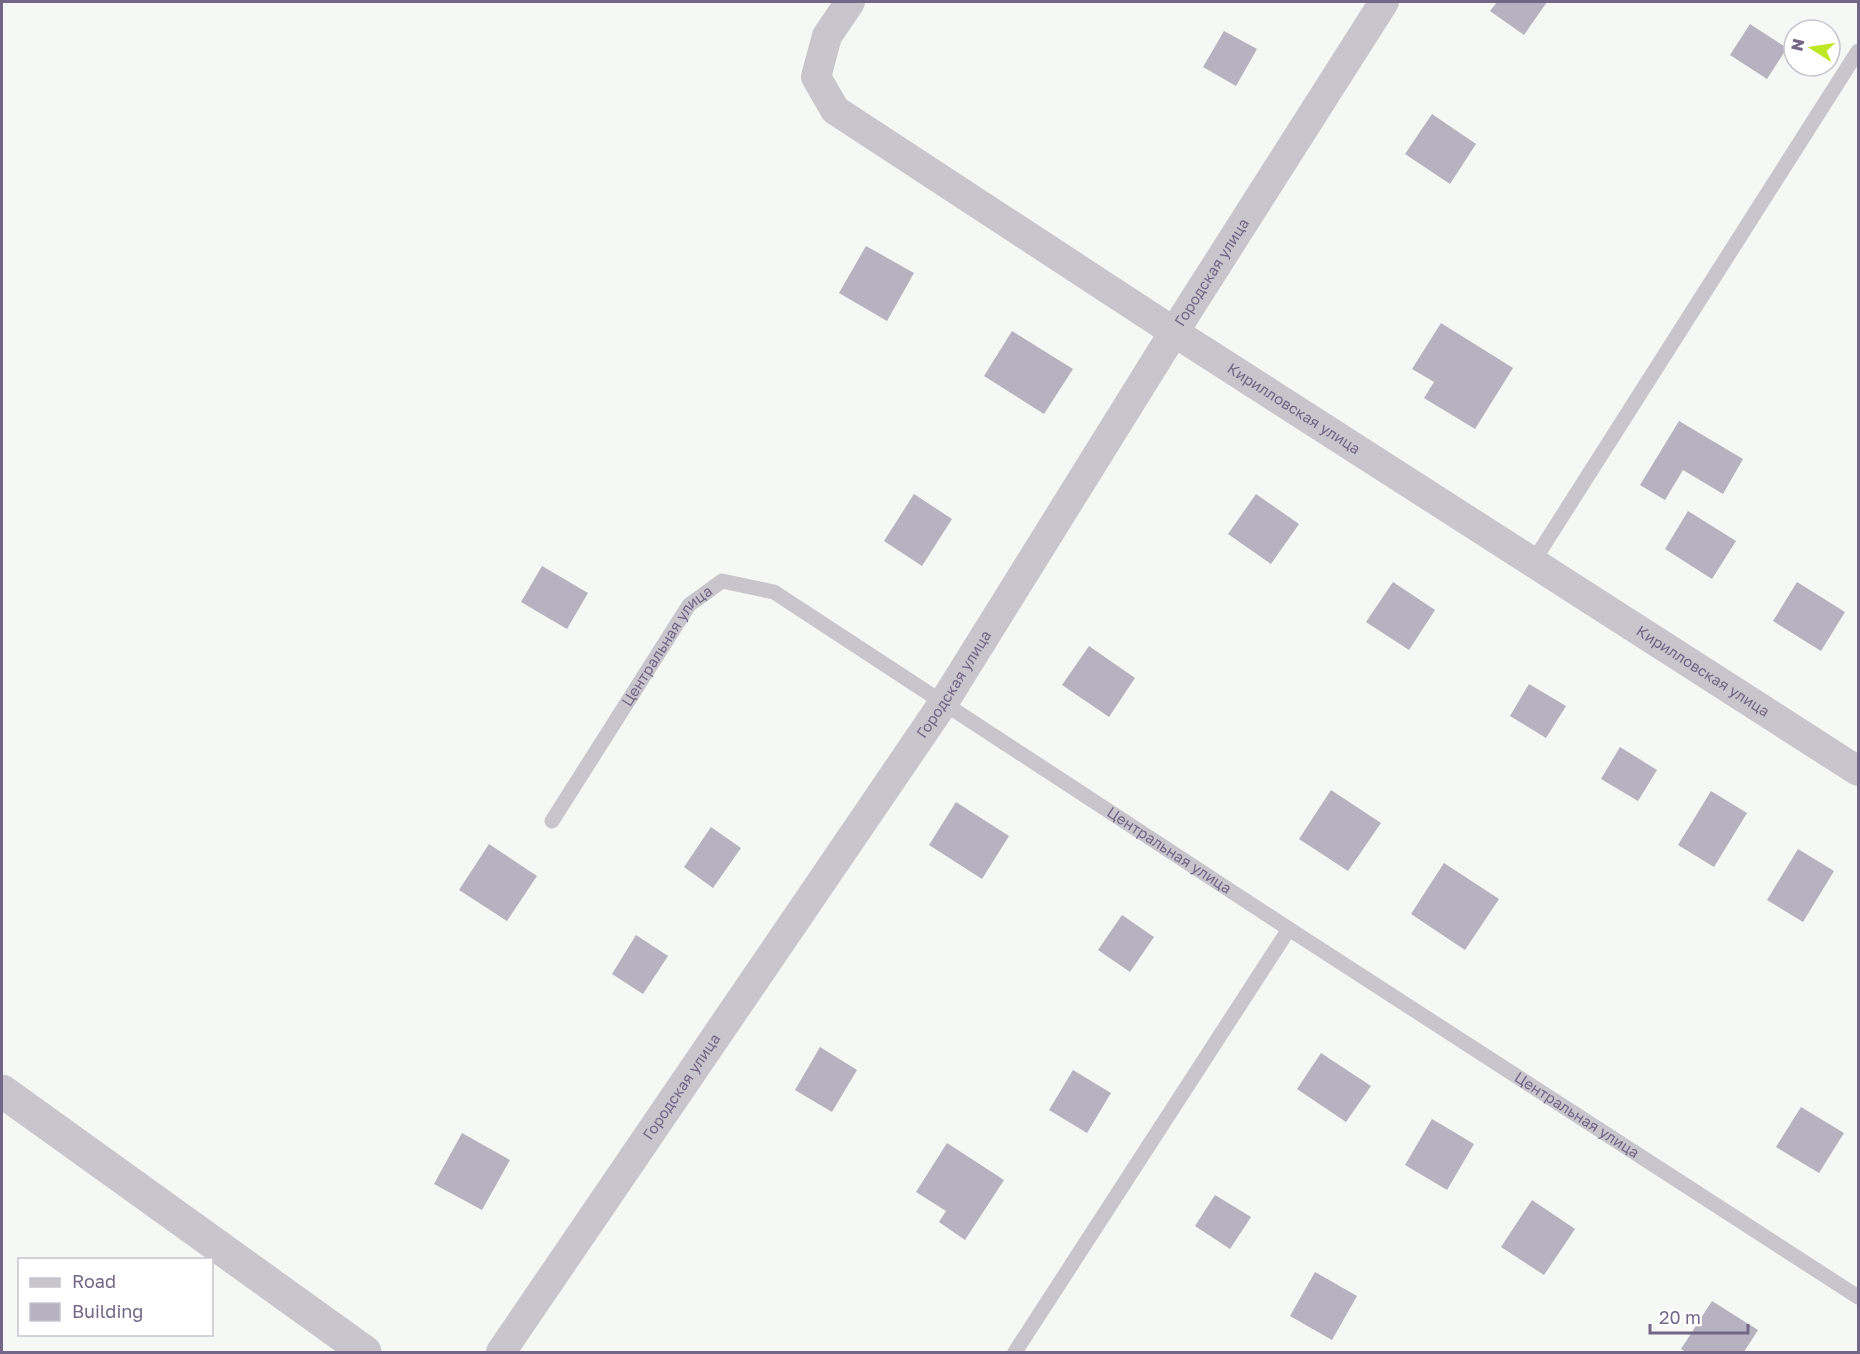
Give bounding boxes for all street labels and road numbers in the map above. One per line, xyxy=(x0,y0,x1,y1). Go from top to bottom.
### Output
street label: Городская улица xyxy=(1170,214,1252,329)
street label: Кирилловская улица xyxy=(1224,359,1364,457)
street label: Центральная улица xyxy=(617,581,715,709)
street label: Кирилловская улица xyxy=(1633,621,1773,720)
street label: Городская улица xyxy=(912,627,994,741)
street label: Центральная улица xyxy=(1104,803,1235,897)
street label: Городская улица xyxy=(638,1030,723,1143)
street label: Центральная улица xyxy=(1512,1067,1643,1161)

